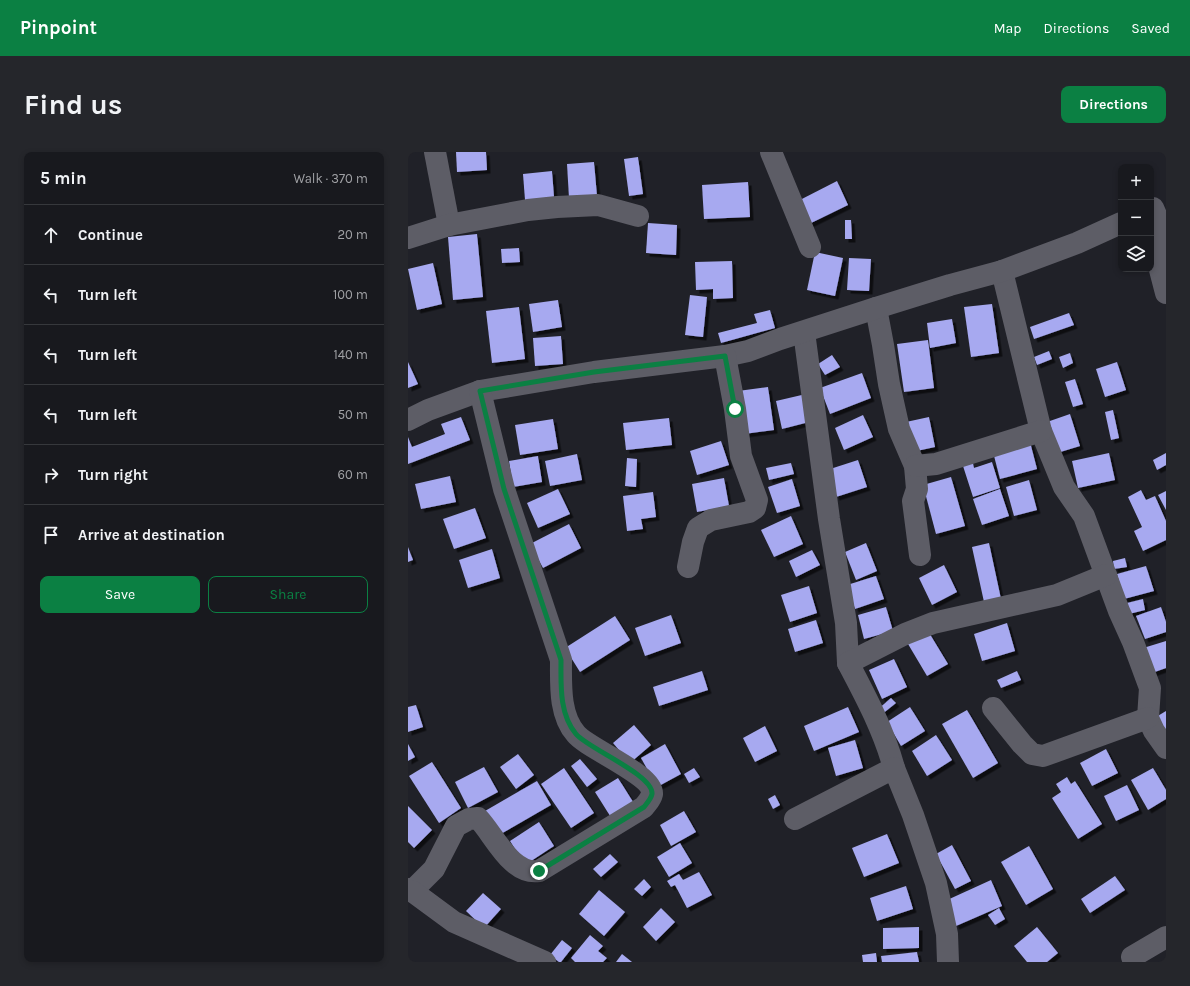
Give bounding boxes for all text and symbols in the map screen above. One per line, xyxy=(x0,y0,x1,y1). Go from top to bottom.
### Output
text: Pinpoint xyxy=(20,17,97,39)
text: Map xyxy=(994,20,1022,37)
text: Directions xyxy=(1044,20,1109,37)
text: Saved xyxy=(1131,20,1170,37)
button: Directions xyxy=(1061,86,1166,123)
text: Find us xyxy=(24,88,123,121)
map controls xyxy=(1118,164,1154,272)
button: + xyxy=(1118,164,1154,200)
text: 5 min xyxy=(40,168,87,188)
text: Walk · 370 m xyxy=(293,171,368,186)
button: − xyxy=(1118,200,1154,236)
icon: ahead xyxy=(40,224,62,246)
text: Continue xyxy=(78,226,143,244)
text: 20 m xyxy=(338,227,368,242)
button: layers xyxy=(1118,236,1154,272)
icon: left xyxy=(40,284,62,306)
text: Turn left xyxy=(78,286,137,304)
text: 100 m xyxy=(333,287,368,302)
icon: left xyxy=(40,344,62,366)
text: Turn left xyxy=(78,346,137,364)
text: 140 m xyxy=(333,347,368,362)
route start xyxy=(726,400,744,418)
icon: left xyxy=(40,404,62,426)
text: Turn left xyxy=(78,406,137,424)
text: 50 m xyxy=(338,407,368,422)
icon: right xyxy=(40,464,62,486)
text: Turn right xyxy=(78,466,148,484)
text: 60 m xyxy=(338,467,368,482)
icon: arrive xyxy=(40,524,62,546)
text: Arrive at destination xyxy=(78,526,225,544)
button: Save xyxy=(40,576,200,613)
button: Share xyxy=(208,576,368,613)
route end xyxy=(530,862,548,880)

